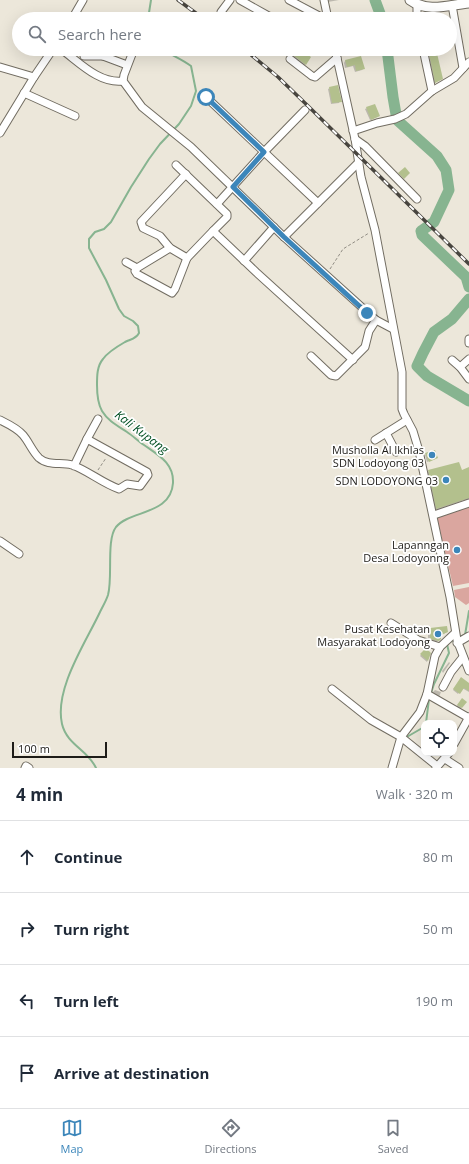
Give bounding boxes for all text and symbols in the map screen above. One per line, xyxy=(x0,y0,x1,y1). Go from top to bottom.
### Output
search box xyxy=(12,12,457,56)
icon: search xyxy=(26,23,48,45)
text: Search here xyxy=(58,24,142,44)
route start xyxy=(197,88,215,106)
route end xyxy=(358,304,376,322)
water label: Kali Kupang xyxy=(112,406,173,458)
place label: Musholla Al Ikhlas SDN Lodoyong 03 xyxy=(332,442,424,470)
marker: Musholla Al Ikhlas SDN Lodoyong 03 xyxy=(427,450,437,460)
place label: SDN LODOYONG 03 xyxy=(336,473,438,488)
marker: SDN LODOYONG 03 xyxy=(441,475,451,485)
place label: Lapanngan Desa Lodoyonng xyxy=(363,537,449,565)
marker: Lapanngan Desa Lodoyonng xyxy=(452,545,462,555)
place label: Pusat Kesehatan Masyarakat Lodoyong xyxy=(317,621,430,649)
marker: Pusat Kesehatan Masyarakat Lodoyong xyxy=(433,629,443,639)
map controls xyxy=(421,720,457,756)
button: locate xyxy=(421,720,457,756)
scale bar xyxy=(12,740,107,759)
text: 100 m xyxy=(18,741,50,756)
text: 4 min xyxy=(16,783,63,806)
text: Walk · 320 m xyxy=(376,785,453,803)
icon: ahead xyxy=(16,846,38,868)
text: Continue xyxy=(54,847,122,867)
text: 80 m xyxy=(423,848,453,866)
icon: right xyxy=(16,918,38,940)
text: Turn right xyxy=(54,919,129,939)
text: 50 m xyxy=(423,920,453,938)
icon: left xyxy=(16,990,38,1012)
text: Turn left xyxy=(54,991,119,1011)
text: 190 m xyxy=(415,992,453,1010)
icon: arrive xyxy=(16,1062,38,1084)
text: Arrive at destination xyxy=(54,1063,209,1083)
tab: Map xyxy=(61,1117,83,1156)
tab: Directions xyxy=(205,1117,257,1156)
tab: Saved xyxy=(378,1117,408,1156)

